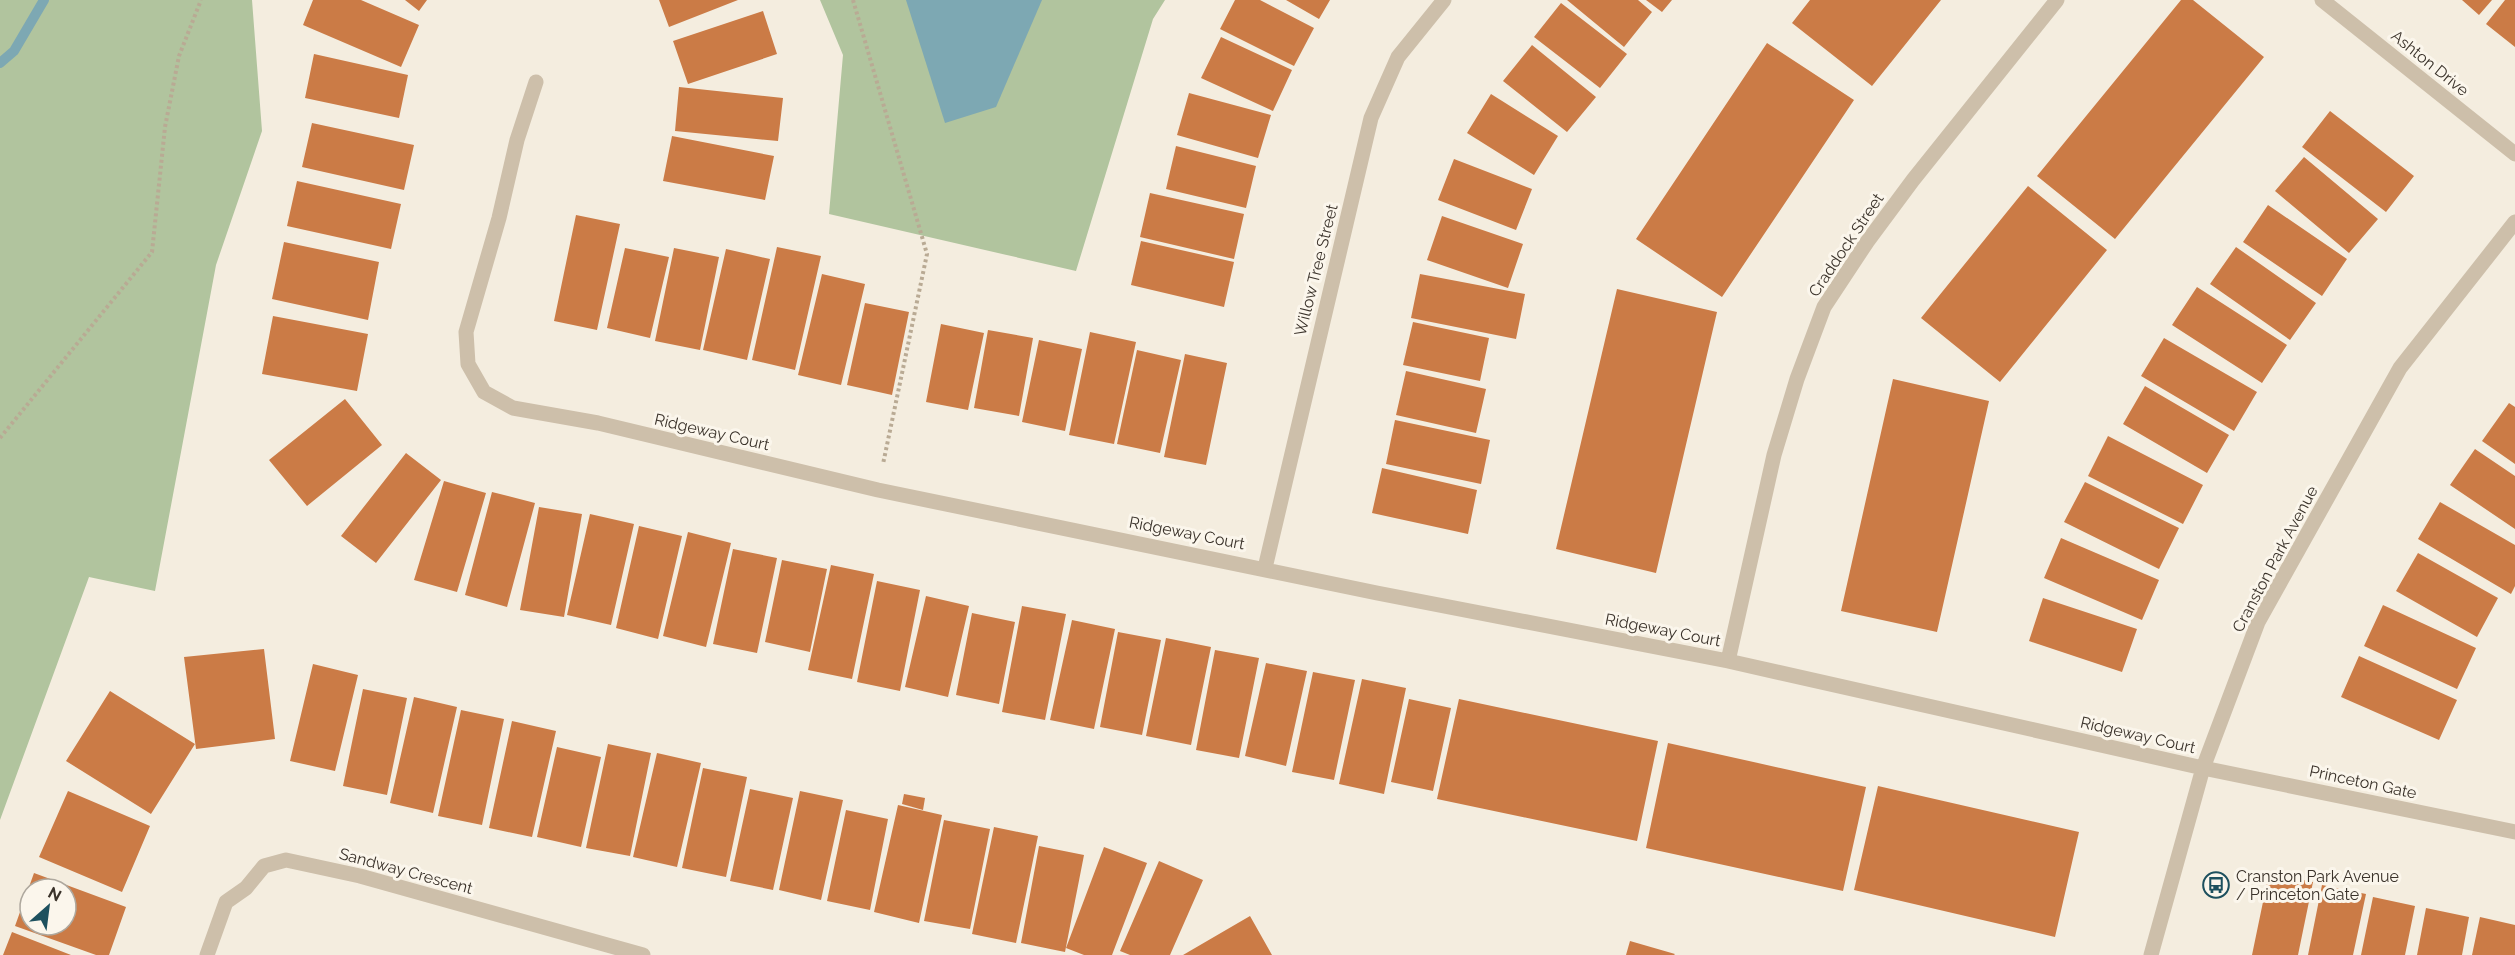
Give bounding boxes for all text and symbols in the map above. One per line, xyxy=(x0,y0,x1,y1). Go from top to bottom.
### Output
street label: Ashton Drive xyxy=(2387,26,2473,100)
street label: Craddock Street xyxy=(1804,189,1888,300)
street label: Willow Tree Street xyxy=(1290,201,1342,338)
street label: Ridgeway Court xyxy=(653,410,772,455)
street label: Cranston Park Avenue xyxy=(2228,483,2322,635)
street label: Ridgeway Court xyxy=(1128,512,1247,554)
street label: Ridgeway Court xyxy=(1604,609,1723,651)
street label: Ridgeway Court xyxy=(2079,713,2198,758)
street label: Princeton Gate xyxy=(2308,761,2418,803)
street label: Sandway Crescent xyxy=(337,844,475,898)
place label: Cranston Park Avenue / Princeton Gate xyxy=(2236,867,2399,904)
bus stop icon: Cranston Park Avenue / Princeton Gate xyxy=(2201,870,2231,900)
north arrow xyxy=(18,877,78,937)
text: N xyxy=(45,883,65,905)

